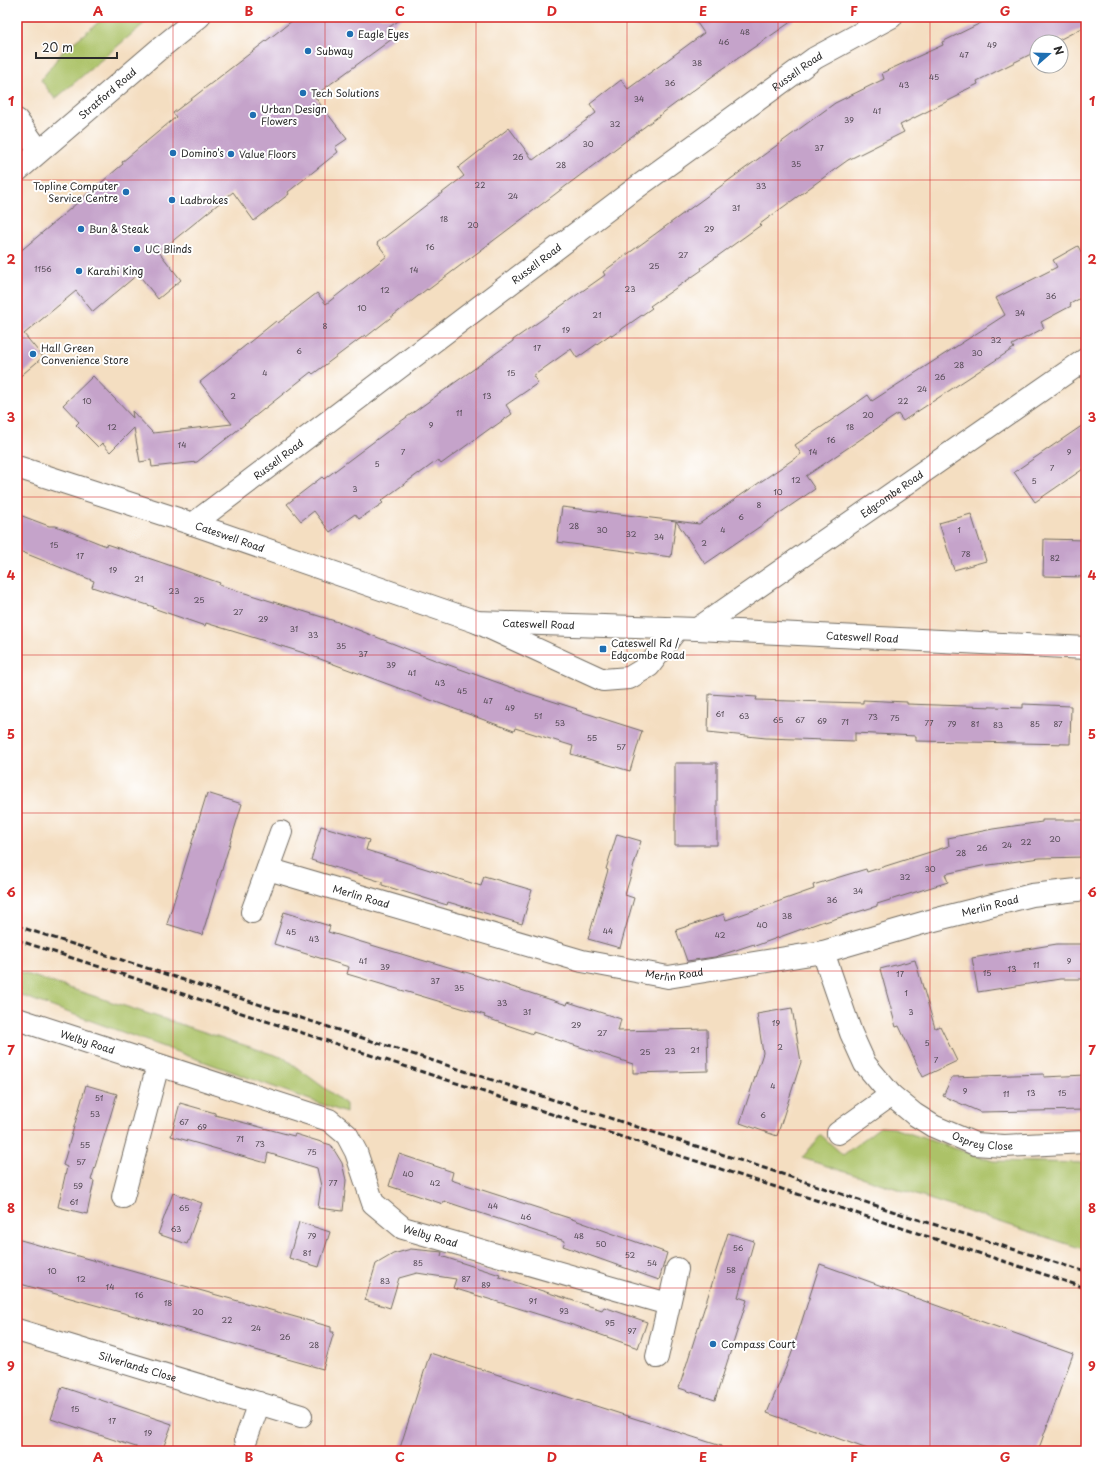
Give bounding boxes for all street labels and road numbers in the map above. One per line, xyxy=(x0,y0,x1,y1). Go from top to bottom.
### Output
street label: Russell Road xyxy=(768,47,825,94)
street label: Stratford Road xyxy=(75,64,139,122)
street label: Russell Road xyxy=(508,239,564,287)
street label: Russell Road xyxy=(250,435,306,483)
street label: Edgcombe Road xyxy=(857,466,926,521)
street label: Cateswell Road xyxy=(193,517,267,555)
street label: Cateswell Road xyxy=(502,615,575,632)
street label: Cateswell Road xyxy=(826,627,899,646)
street label: Merlin Road xyxy=(331,880,392,911)
street label: Merlin Road xyxy=(960,891,1020,920)
street label: Merlin Road xyxy=(644,963,704,984)
street label: Welby Road xyxy=(58,1026,117,1057)
street label: Osprey Close xyxy=(950,1127,1013,1153)
street label: Welby Road xyxy=(401,1220,460,1250)
street label: Silverlands Close xyxy=(97,1347,179,1385)

